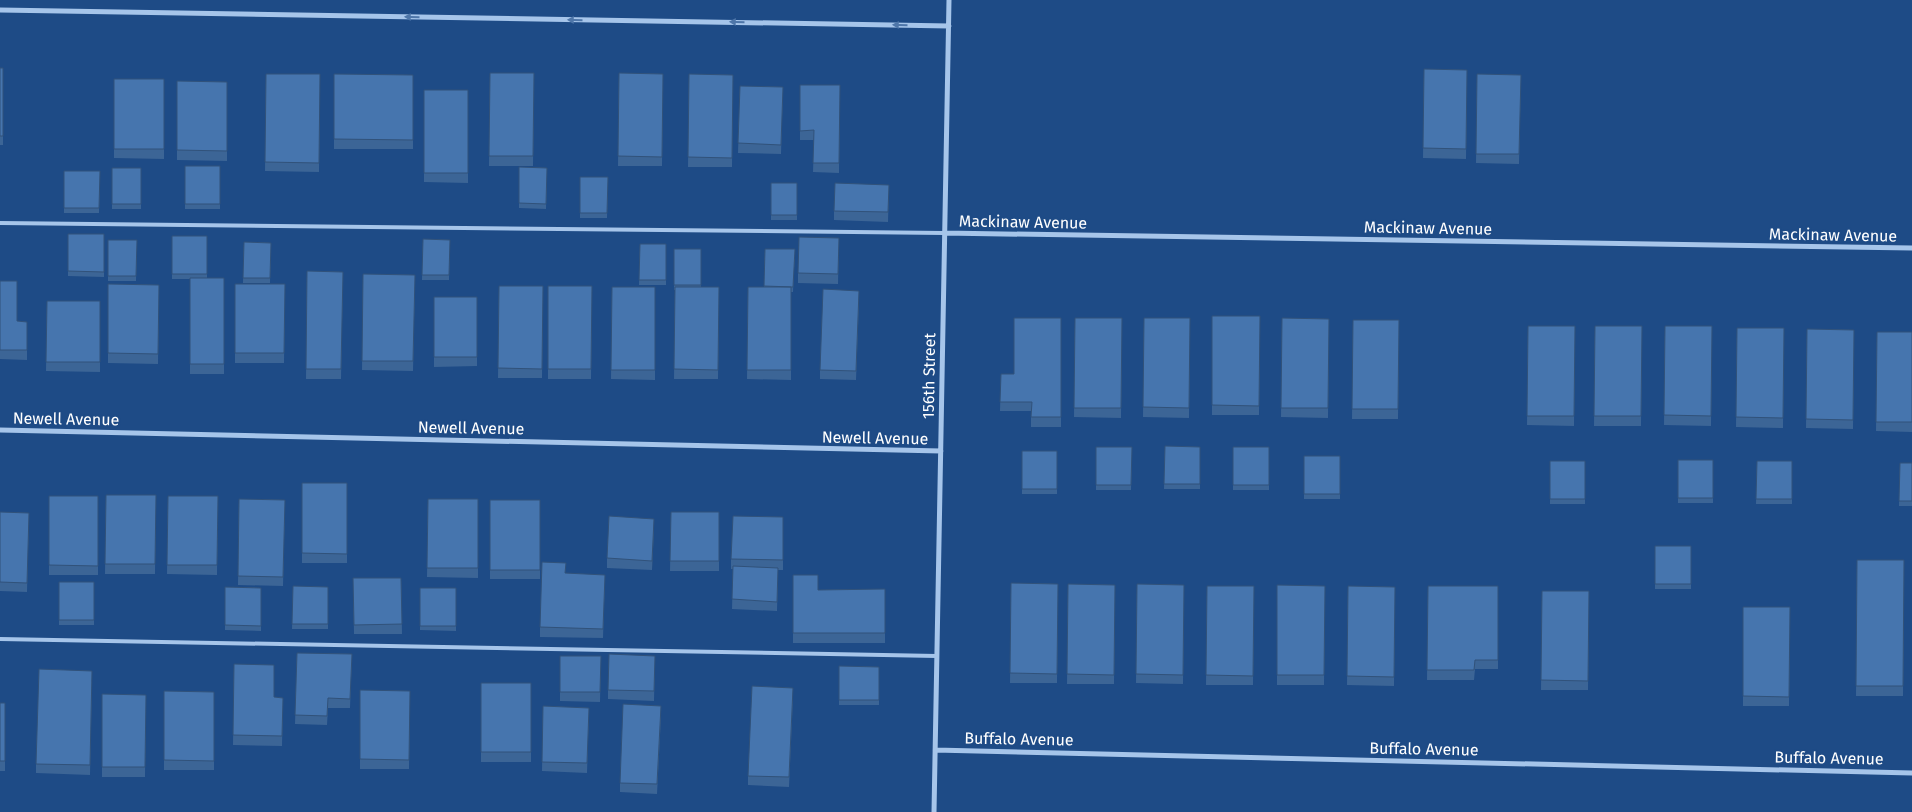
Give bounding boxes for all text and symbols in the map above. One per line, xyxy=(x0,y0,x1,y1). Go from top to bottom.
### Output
one-way arrow xyxy=(404,13,420,21)
one-way arrow xyxy=(567,15,583,23)
one-way arrow xyxy=(729,18,745,26)
one-way arrow xyxy=(892,21,908,29)
street label: Mackinaw Avenue xyxy=(959,211,1087,233)
street label: Mackinaw Avenue xyxy=(1364,217,1492,239)
street label: Mackinaw Avenue xyxy=(1769,224,1897,246)
street label: 156th Street xyxy=(919,332,939,419)
street label: Newell Avenue xyxy=(13,409,119,429)
street label: Newell Avenue xyxy=(418,418,524,438)
street label: Newell Avenue xyxy=(822,428,928,448)
street label: Buffalo Avenue xyxy=(964,729,1074,749)
street label: Buffalo Avenue xyxy=(1369,739,1479,759)
street label: Buffalo Avenue xyxy=(1774,748,1884,768)

